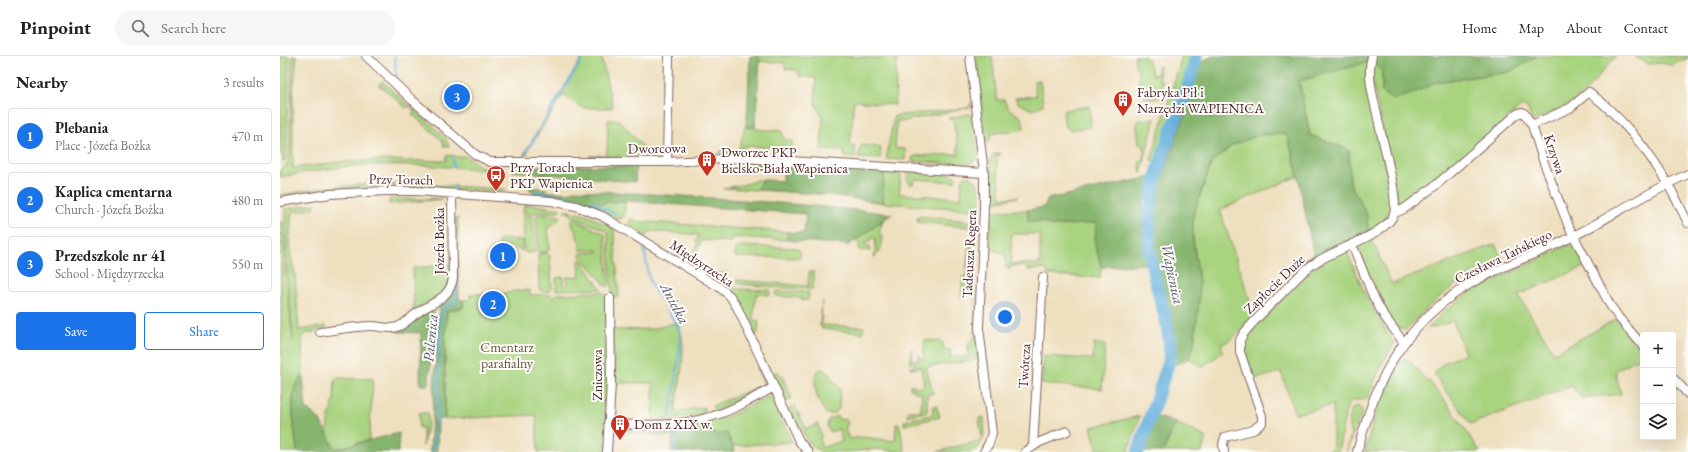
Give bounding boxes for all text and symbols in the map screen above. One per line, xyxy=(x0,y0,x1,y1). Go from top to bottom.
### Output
search box xyxy=(115,10,395,46)
text: Pinpoint xyxy=(20,15,91,40)
icon: search xyxy=(129,17,151,39)
text: Search here xyxy=(161,18,226,37)
text: Home xyxy=(1462,19,1497,37)
text: Map xyxy=(1519,19,1544,37)
text: About xyxy=(1566,19,1602,37)
text: Contact xyxy=(1624,19,1668,37)
text: Nearby xyxy=(16,71,68,93)
text: 3 results xyxy=(223,74,264,91)
pin: 3 xyxy=(444,82,470,112)
place label: Fabryka Pił i Narzędzi WAPIENICA xyxy=(1137,83,1264,117)
building icon: Fabryka Pił i Narzędzi WAPIENICA xyxy=(1112,89,1134,117)
text: Plebania xyxy=(55,118,108,137)
text: 1 xyxy=(27,128,33,145)
text: 470 m xyxy=(232,128,263,145)
street label: Krzywa xyxy=(1540,132,1570,177)
text: Place · Józefa Bożka xyxy=(55,137,151,154)
street label: Dworcowa xyxy=(628,138,687,158)
place label: Dworzec PKP Bielsko-Biała Wapienica xyxy=(721,143,848,177)
building icon: Dworzec PKP Bielsko-Biała Wapienica xyxy=(696,149,718,177)
place label: Przy Torach PKP Wapienica xyxy=(510,158,593,192)
bus stop icon: Przy Torach PKP Wapienica xyxy=(485,164,507,192)
street label: Przy Torach xyxy=(369,169,433,189)
text: Kaplica cmentarna xyxy=(55,182,172,201)
text: 2 xyxy=(27,192,33,209)
text: 480 m xyxy=(232,192,263,209)
text: Church · Józefa Bożka xyxy=(55,201,164,218)
street label: Józefa Bożka xyxy=(430,207,448,276)
street label: Tadeusza Regera xyxy=(958,209,980,299)
street label: Czesława Tańskiego xyxy=(1451,225,1555,287)
street label: Międzyrzecka xyxy=(667,236,738,291)
pin: 1 xyxy=(490,241,516,271)
water label: Wapienica xyxy=(1157,242,1189,306)
text: Przedszkole nr 41 xyxy=(55,246,167,265)
street label: Zapłocie Duże xyxy=(1240,250,1309,318)
text: 3 xyxy=(27,256,33,273)
text: 550 m xyxy=(232,256,263,273)
text: School · Międzyrzecka xyxy=(55,265,164,282)
water label: Anielka xyxy=(656,278,694,327)
pin: 2 xyxy=(480,289,506,319)
your location xyxy=(995,307,1015,327)
button: Save xyxy=(16,312,136,350)
button: Share xyxy=(144,312,264,350)
water label: Palenica xyxy=(418,313,442,363)
map controls xyxy=(1640,332,1676,440)
button: + xyxy=(1640,332,1676,368)
park label: Cmentarz parafialny xyxy=(480,338,535,372)
street label: Twórcza xyxy=(1014,343,1034,389)
street label: Zniczowa xyxy=(588,349,606,401)
button: − xyxy=(1640,368,1676,404)
button: layers xyxy=(1640,404,1676,440)
building icon: Dom z XIX w. xyxy=(609,413,631,441)
place label: Dom z XIX w. xyxy=(634,415,712,433)

